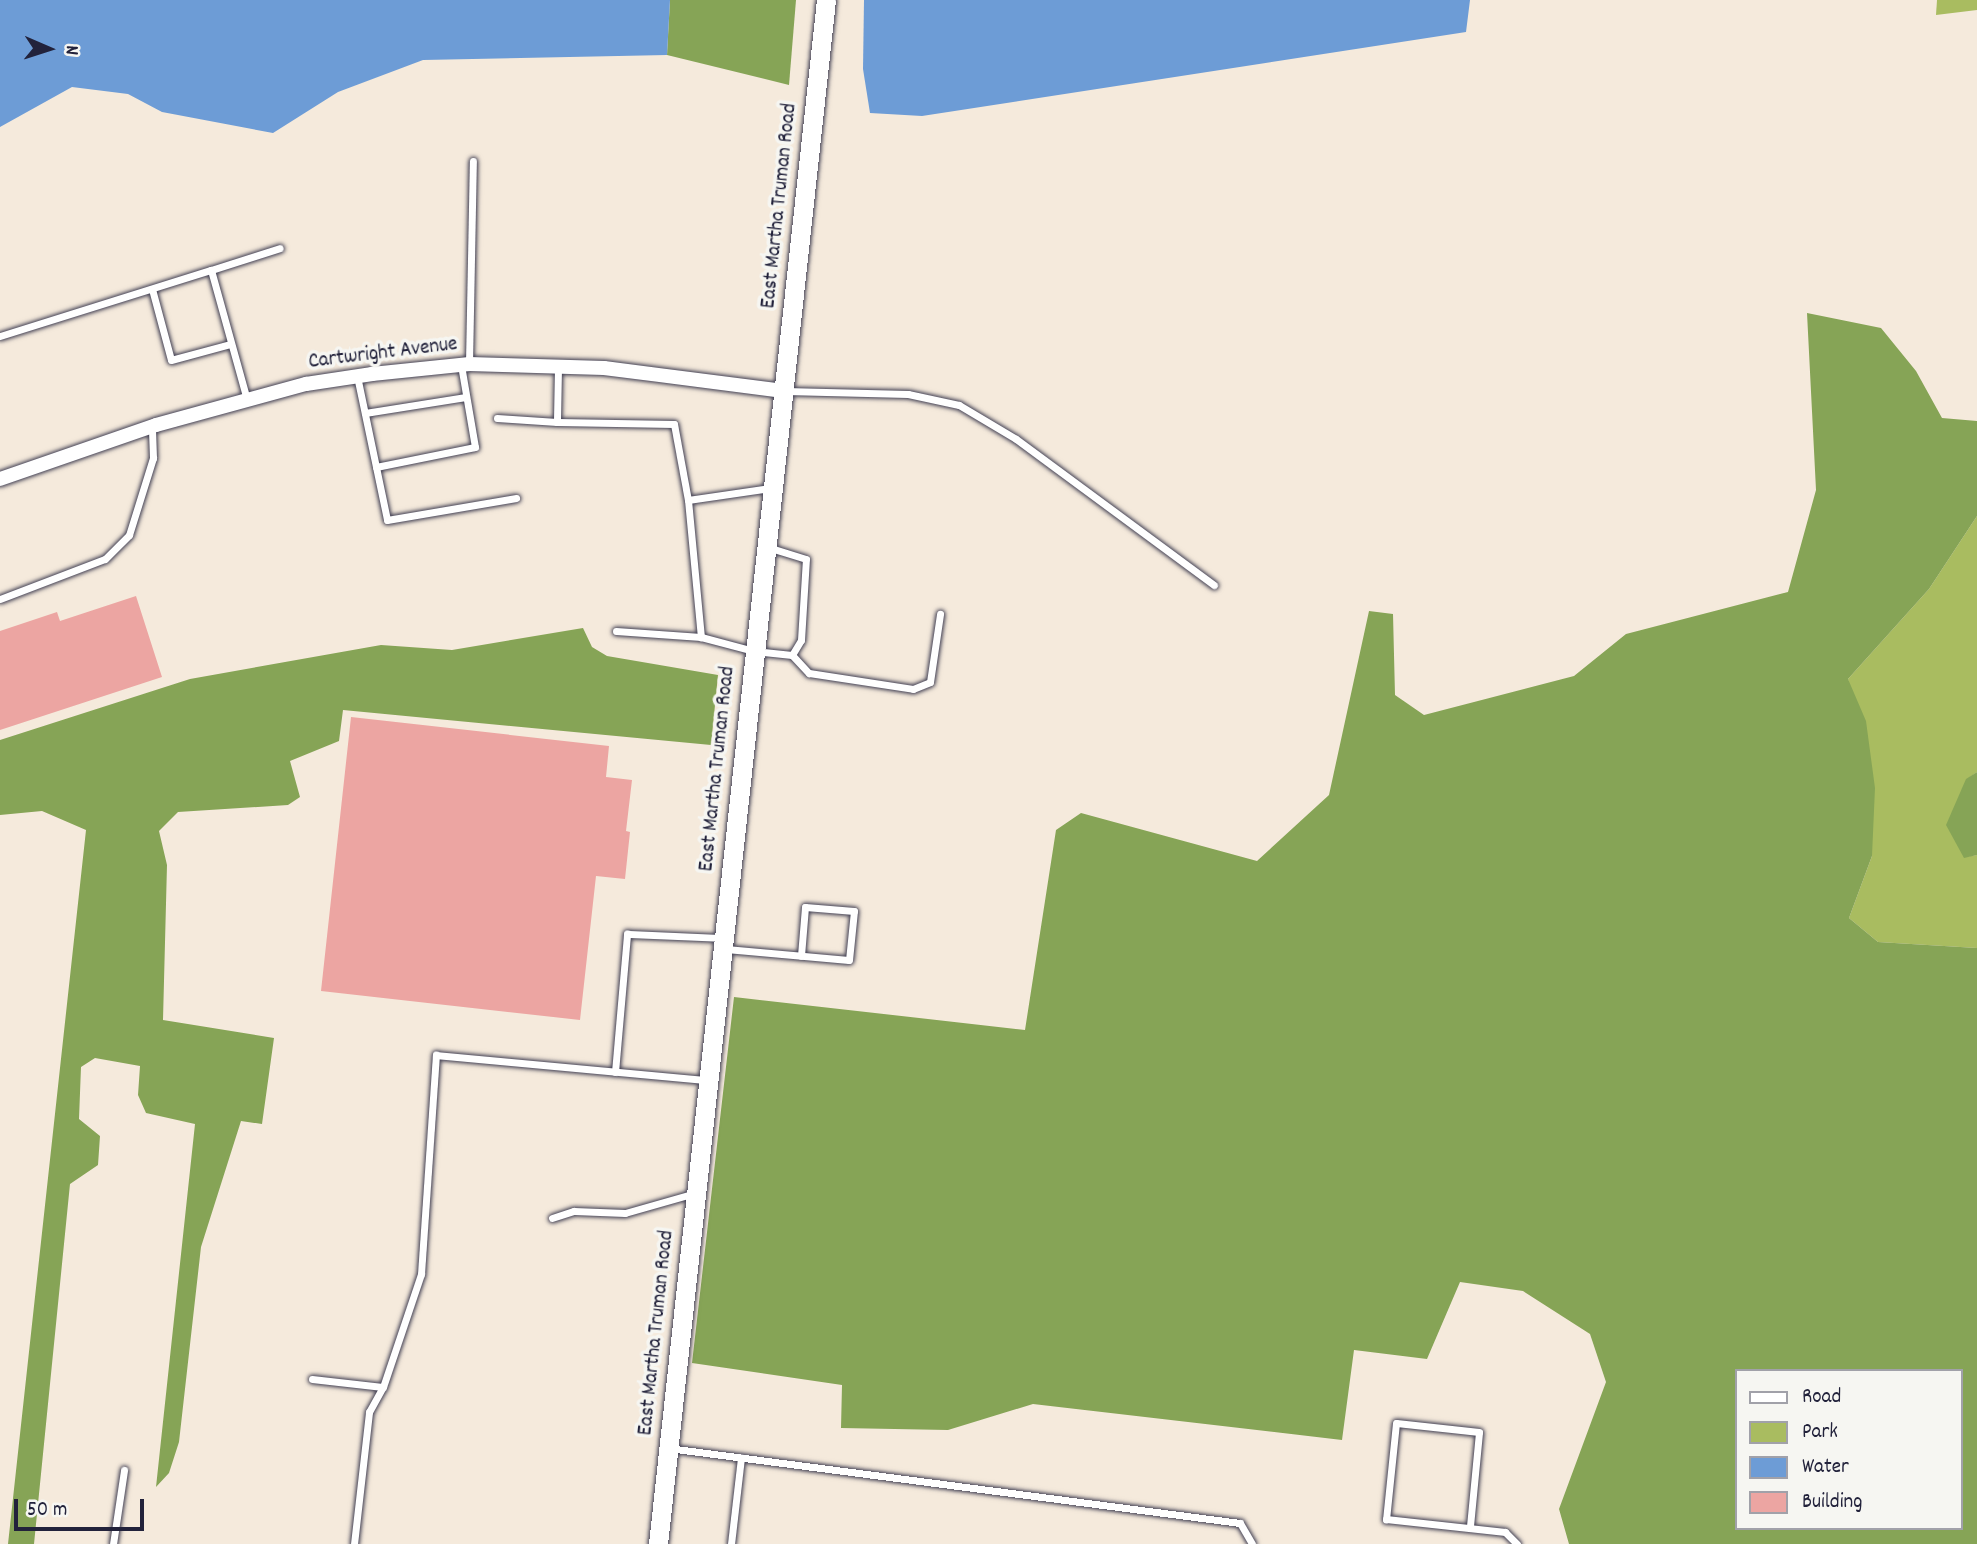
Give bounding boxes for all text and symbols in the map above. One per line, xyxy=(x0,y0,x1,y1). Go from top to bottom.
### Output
north arrow xyxy=(14,14,84,84)
text: N xyxy=(57,45,84,56)
street label: East Martha Truman Road xyxy=(757,102,803,310)
street label: Cartwright Avenue xyxy=(307,332,459,376)
street label: East Martha Truman Road xyxy=(695,665,741,873)
street label: East Martha Truman Road xyxy=(634,1229,680,1437)
legend xyxy=(1736,1369,1963,1530)
text: Road xyxy=(1802,1383,1841,1413)
text: Park xyxy=(1802,1418,1838,1448)
text: Water xyxy=(1802,1453,1849,1483)
scale bar xyxy=(18,1484,147,1528)
text: Building xyxy=(1802,1488,1862,1518)
text: 50 m xyxy=(27,1496,67,1526)

